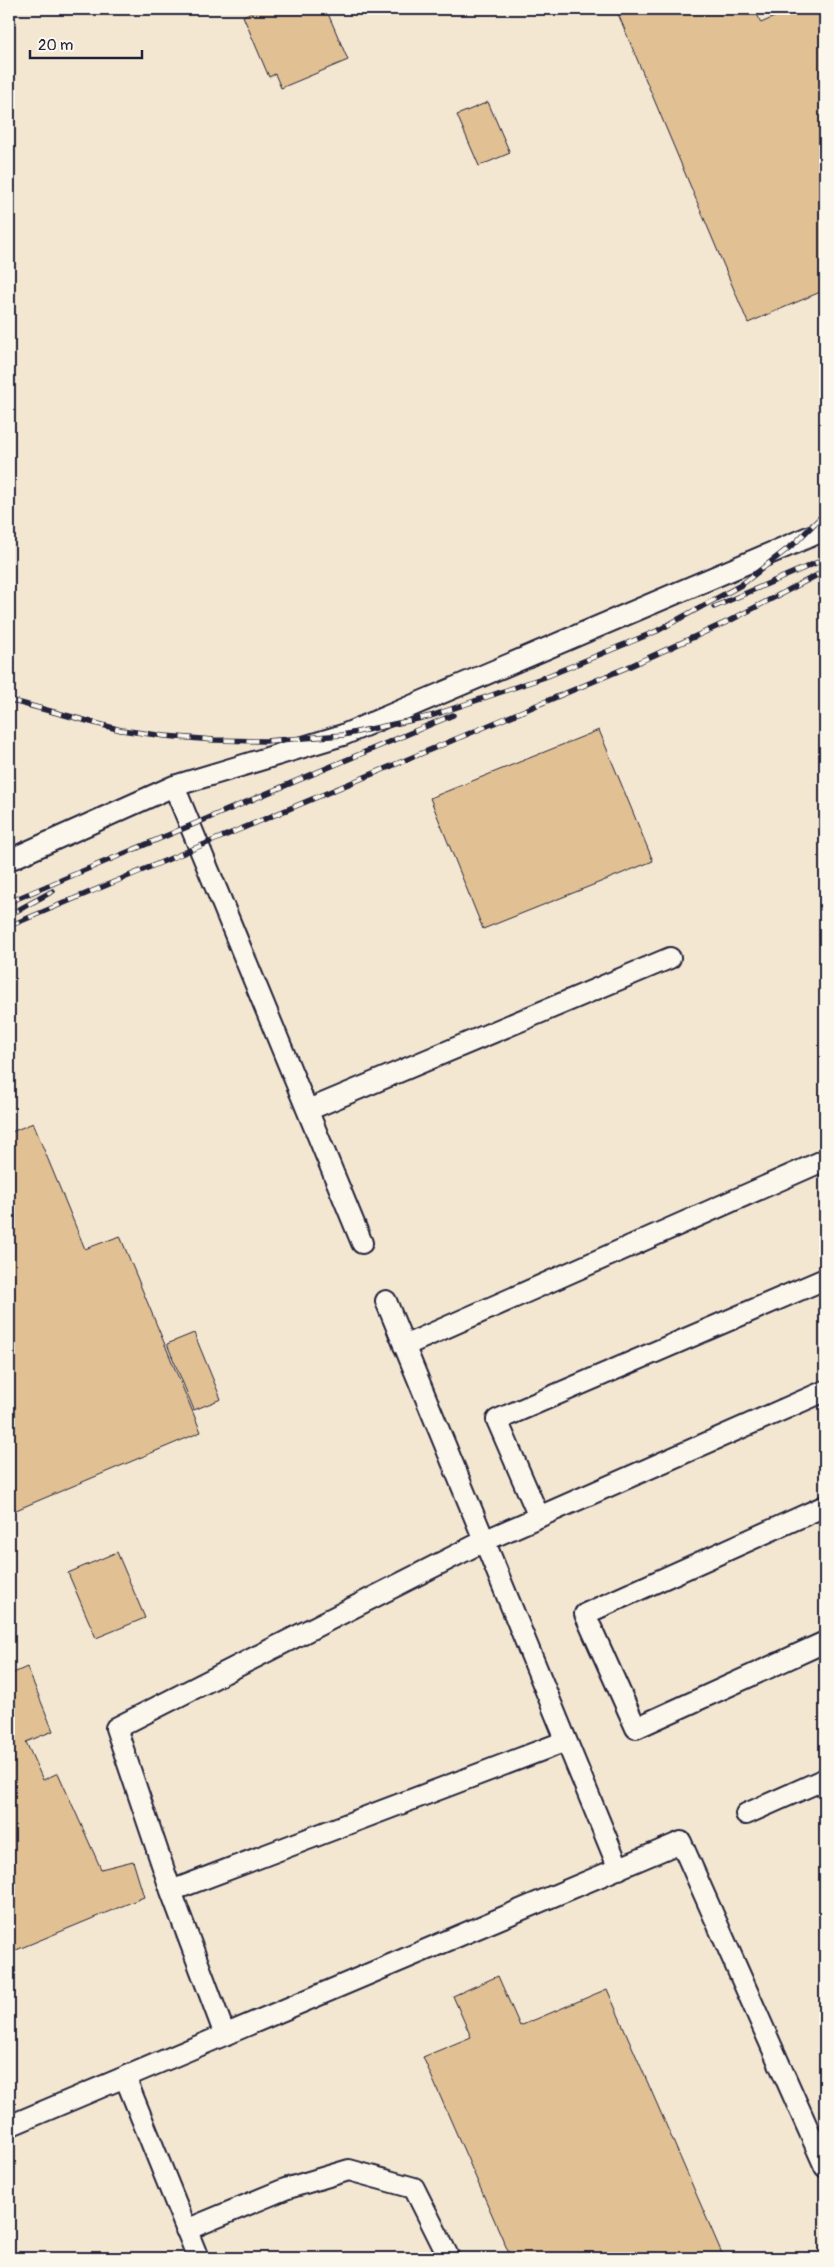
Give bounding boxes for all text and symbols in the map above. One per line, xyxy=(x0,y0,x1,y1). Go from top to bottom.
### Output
scale bar xyxy=(30,28,142,60)
text: 20 m xyxy=(38,36,73,55)

